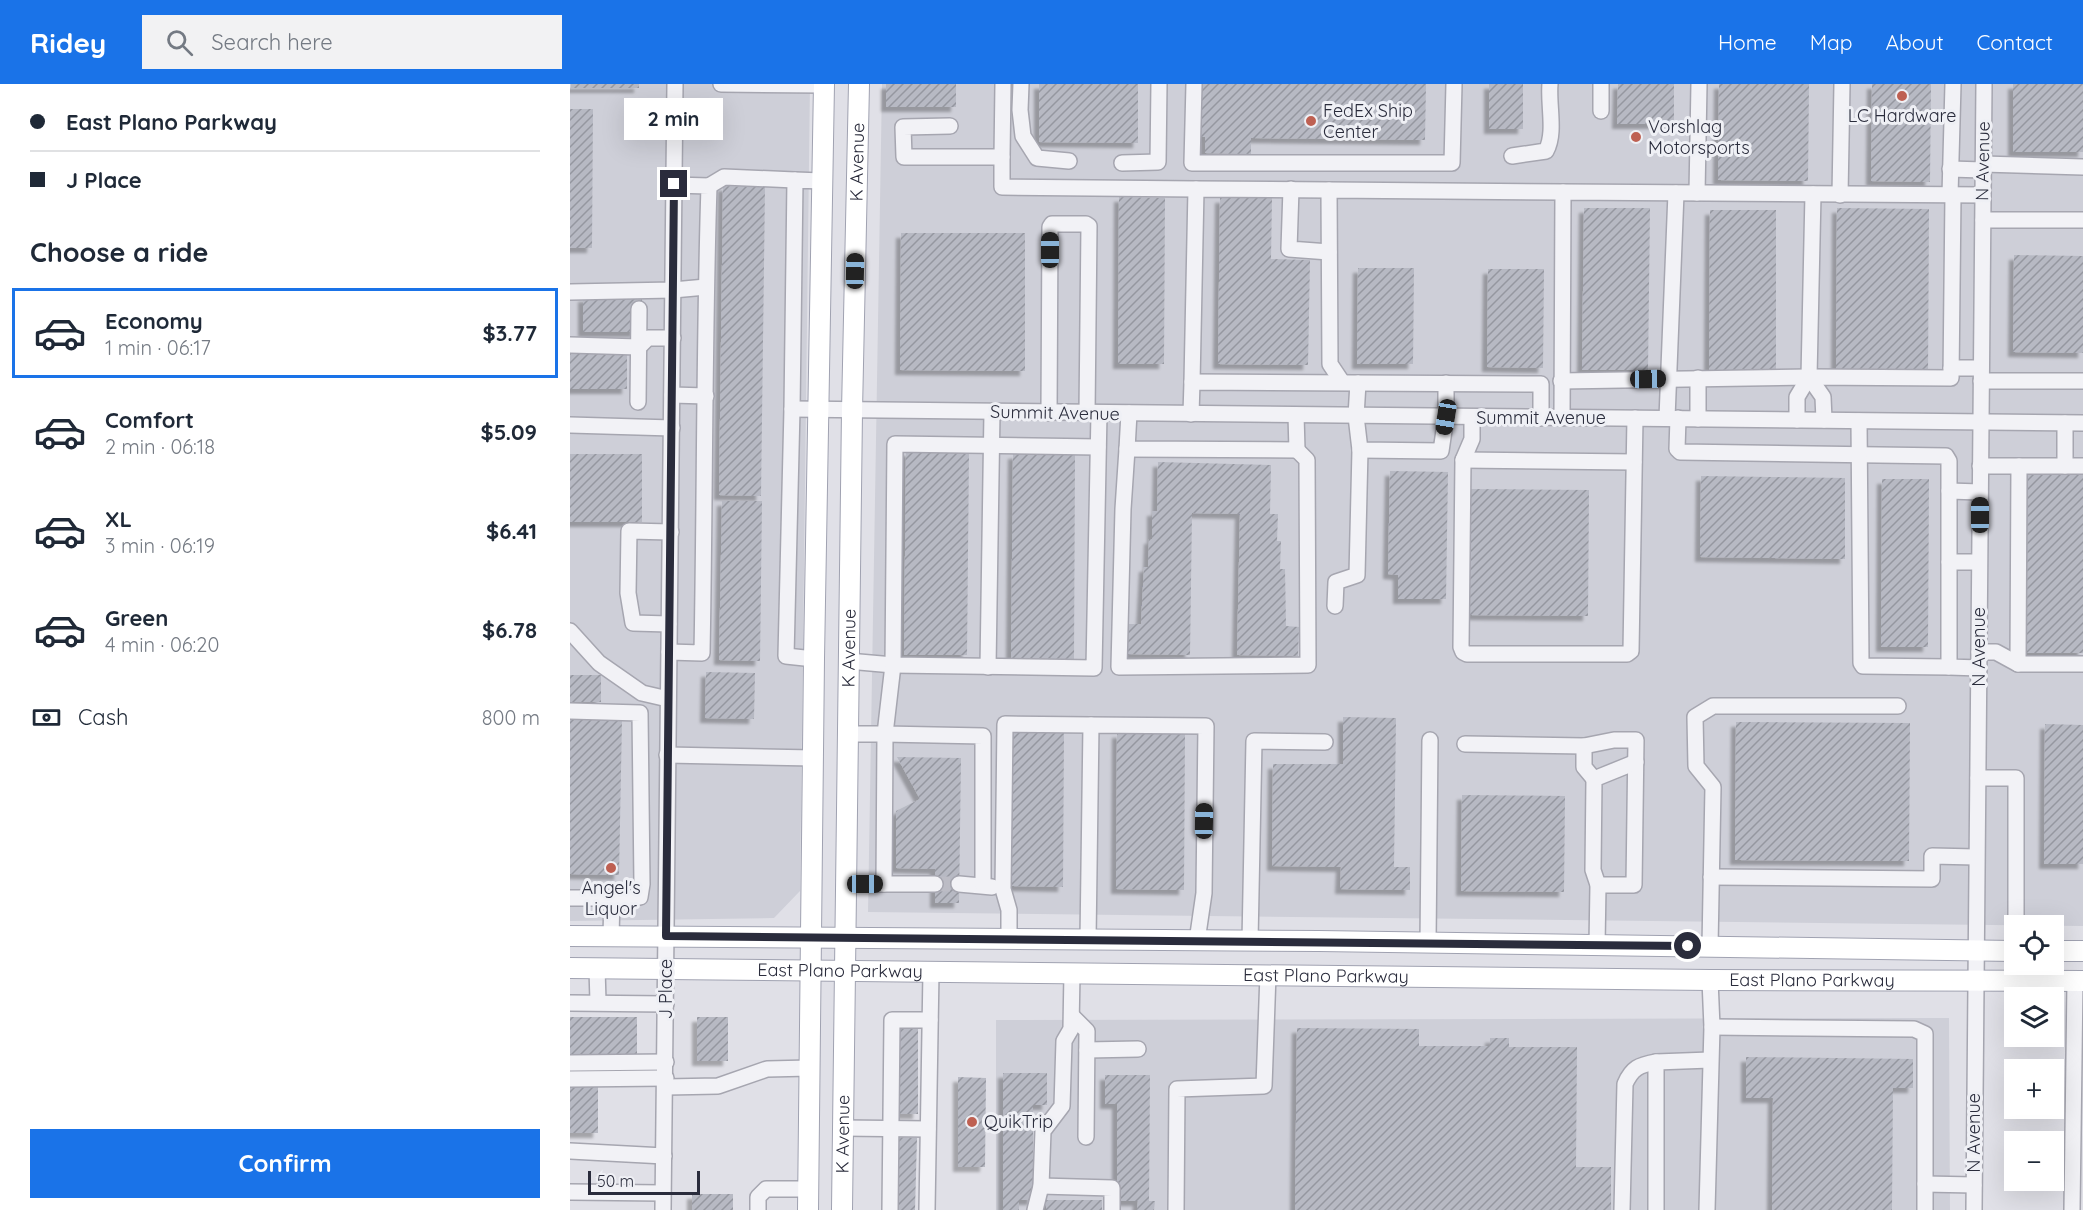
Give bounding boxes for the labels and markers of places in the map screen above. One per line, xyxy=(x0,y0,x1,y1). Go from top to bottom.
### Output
marker: LC Hardware xyxy=(1895,89,1909,103)
place label: FedEx Ship Center xyxy=(1323,99,1413,143)
place label: LC Hardware xyxy=(1848,104,1956,127)
marker: FedEx Ship Center xyxy=(1304,114,1318,128)
place label: Vorshlag Motorsports xyxy=(1648,115,1750,159)
marker: Vorshlag Motorsports xyxy=(1629,130,1643,144)
marker: Angel's Liquor xyxy=(604,861,618,875)
place label: Angel's Liquor xyxy=(581,876,641,920)
place label: QuikTrip xyxy=(984,1110,1053,1133)
marker: QuikTrip xyxy=(965,1115,979,1129)

